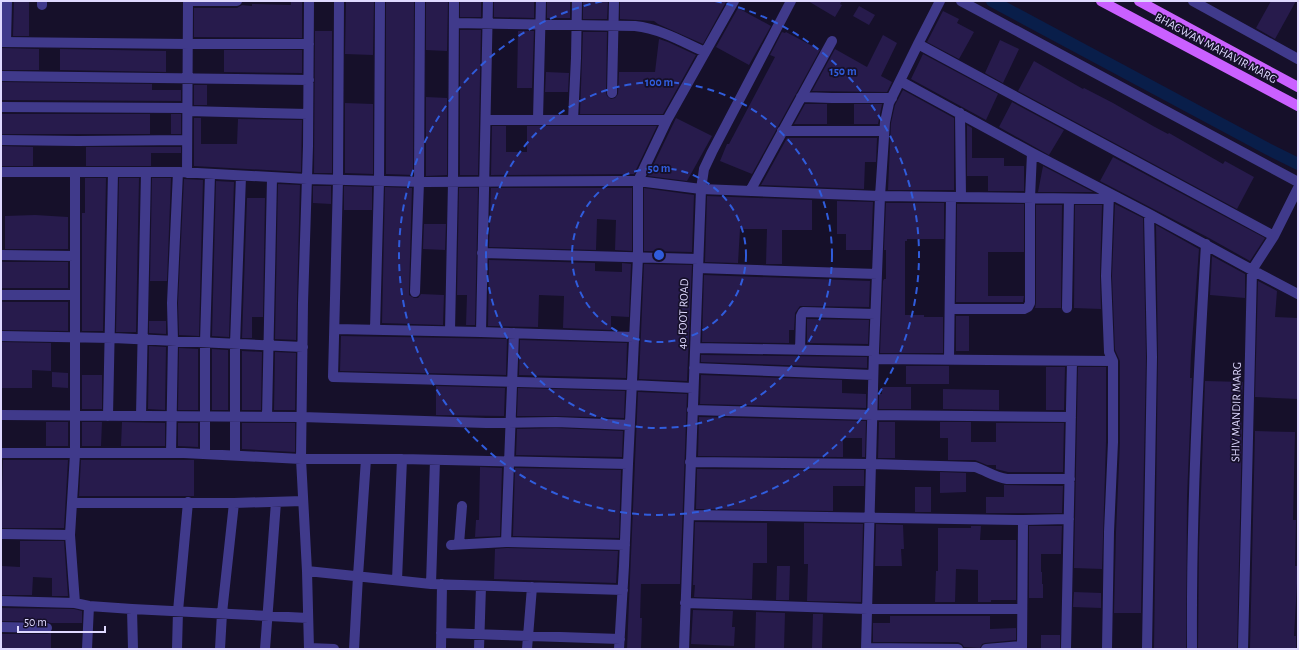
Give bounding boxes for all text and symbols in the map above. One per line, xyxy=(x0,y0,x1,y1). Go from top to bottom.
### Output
street label: BHAGWAN MAHAVIR MARG xyxy=(1153,11,1279,85)
text: 150 m xyxy=(829,65,857,77)
text: 100 m xyxy=(645,76,673,88)
text: 50 m xyxy=(648,162,671,174)
centre of rings xyxy=(652,248,666,262)
street label: 40 FOOT ROAD xyxy=(676,278,690,349)
street label: SHIV MANDIR MARG xyxy=(1229,362,1243,462)
scale bar xyxy=(18,608,105,634)
text: 50 m xyxy=(24,616,47,628)

